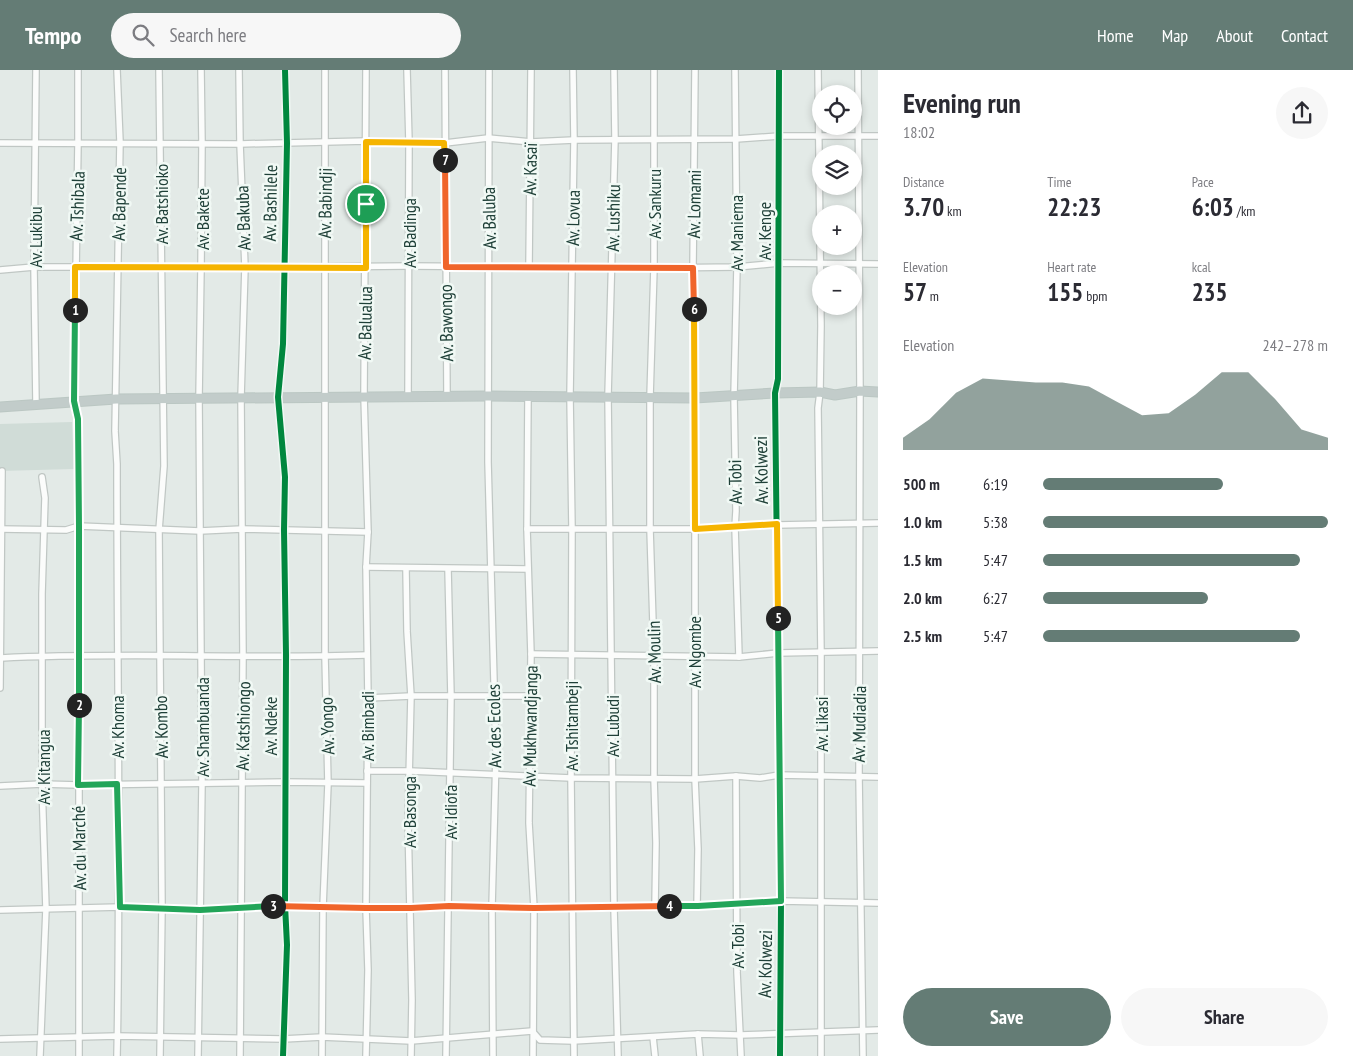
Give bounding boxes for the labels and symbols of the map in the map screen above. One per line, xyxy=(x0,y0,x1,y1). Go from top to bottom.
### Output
street label: Av. Kasaï xyxy=(518,141,542,196)
pin: 7 xyxy=(432,148,458,172)
street label: Av. Batshioko xyxy=(150,163,173,244)
street label: Av. Bashilele xyxy=(258,165,282,241)
street label: Av. Bapende xyxy=(107,167,131,241)
street label: Av. Babindji xyxy=(313,167,337,239)
street label: Av. Sankuru xyxy=(643,169,666,239)
street label: Av. Lomami xyxy=(682,169,706,239)
street label: Av. Tshibala xyxy=(64,171,90,241)
pin xyxy=(345,183,387,225)
street label: Av. Lushiku xyxy=(601,184,625,252)
street label: Av. Bakuba xyxy=(230,185,256,251)
street label: Av. Baluba xyxy=(477,187,501,249)
street label: Av. Bakete xyxy=(191,188,214,250)
street label: Av. Lovua xyxy=(561,190,585,246)
street label: Av. Maniema xyxy=(725,195,748,271)
street label: Av. Badinga xyxy=(398,198,421,268)
street label: Av. Kenge xyxy=(753,202,776,260)
street label: Av. Lukibu xyxy=(24,206,47,268)
street label: Av. Bawongo xyxy=(434,284,458,362)
street label: Av. Balualua xyxy=(353,286,377,360)
pin: 6 xyxy=(682,296,706,322)
pin: 1 xyxy=(62,298,88,322)
street label: Av. Kolwezi xyxy=(749,436,773,504)
street label: Av. Tobi xyxy=(723,459,747,505)
pin: 5 xyxy=(766,606,790,630)
street label: Av. Ngombe xyxy=(683,616,706,688)
street label: Av. Moulin xyxy=(642,620,666,684)
street label: Av. Mukhwandjanga xyxy=(517,665,543,787)
street label: Av. Shambuanda xyxy=(191,677,214,777)
street label: Av. Katshiongo xyxy=(231,681,255,771)
street label: Av. Tshitambeji xyxy=(560,681,583,771)
street label: Av. des Ecoles xyxy=(482,684,506,768)
street label: Av. Mudiadia xyxy=(847,685,871,763)
street label: Av. Bimbadi xyxy=(356,691,379,761)
pin: 2 xyxy=(66,692,92,718)
street label: Av. Khoma xyxy=(106,695,129,759)
street label: Av. Kombo xyxy=(149,695,173,759)
street label: Av. Lubudi xyxy=(601,695,624,757)
street label: Av. Likasi xyxy=(810,696,833,752)
street label: Av. Ndeke xyxy=(259,697,282,755)
street label: Av. Yongo xyxy=(314,697,339,755)
street label: Av. Kitangua xyxy=(32,729,55,805)
street label: Av. Basonga xyxy=(398,776,421,848)
street label: Av. Idiofa xyxy=(439,784,462,840)
street label: Av. du Marché xyxy=(67,806,91,890)
pin: 3 xyxy=(260,894,286,918)
pin: 4 xyxy=(656,894,682,918)
street label: Av. Tobi xyxy=(726,924,749,968)
street label: Av. Kolwezi xyxy=(753,930,777,998)

